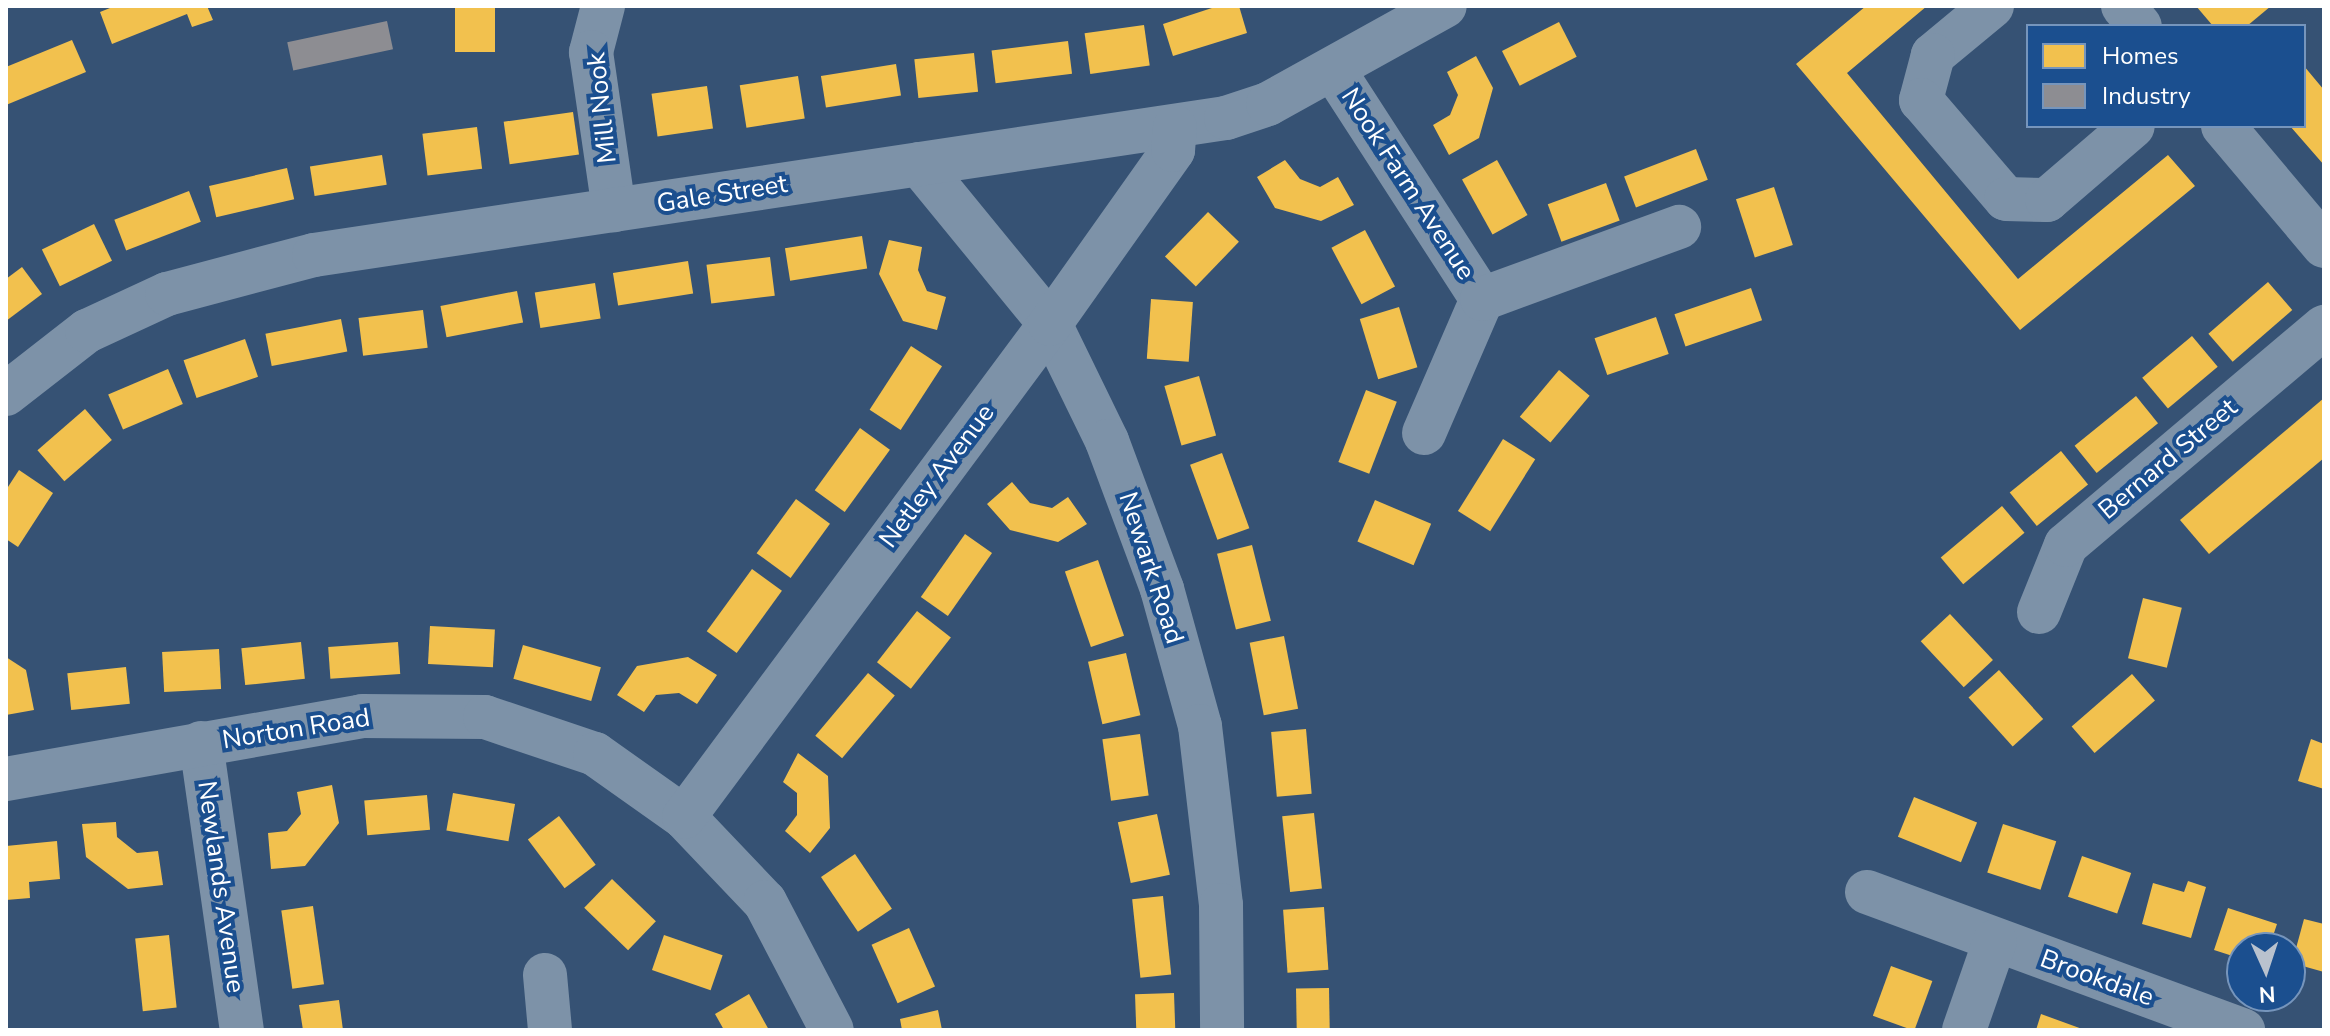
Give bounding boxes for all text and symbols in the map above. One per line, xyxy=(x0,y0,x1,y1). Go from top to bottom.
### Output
legend xyxy=(2026,24,2306,128)
text: Homes xyxy=(2102,40,2178,72)
street label: Mill Nook xyxy=(581,51,623,165)
text: Industry xyxy=(2102,80,2191,112)
street label: Nook Farm Avenue xyxy=(1334,82,1482,286)
street label: Gale Street xyxy=(655,168,789,220)
street label: Bernard Street xyxy=(2092,392,2244,526)
street label: Netley Avenue xyxy=(873,398,1001,554)
street label: Newark Road xyxy=(1112,488,1190,648)
street label: Norton Road xyxy=(220,702,372,756)
street label: Newlands Avenue xyxy=(191,779,251,995)
north arrow xyxy=(2226,932,2306,1012)
street label: Brookdale xyxy=(2036,943,2158,1013)
text: N xyxy=(2258,979,2276,1009)

